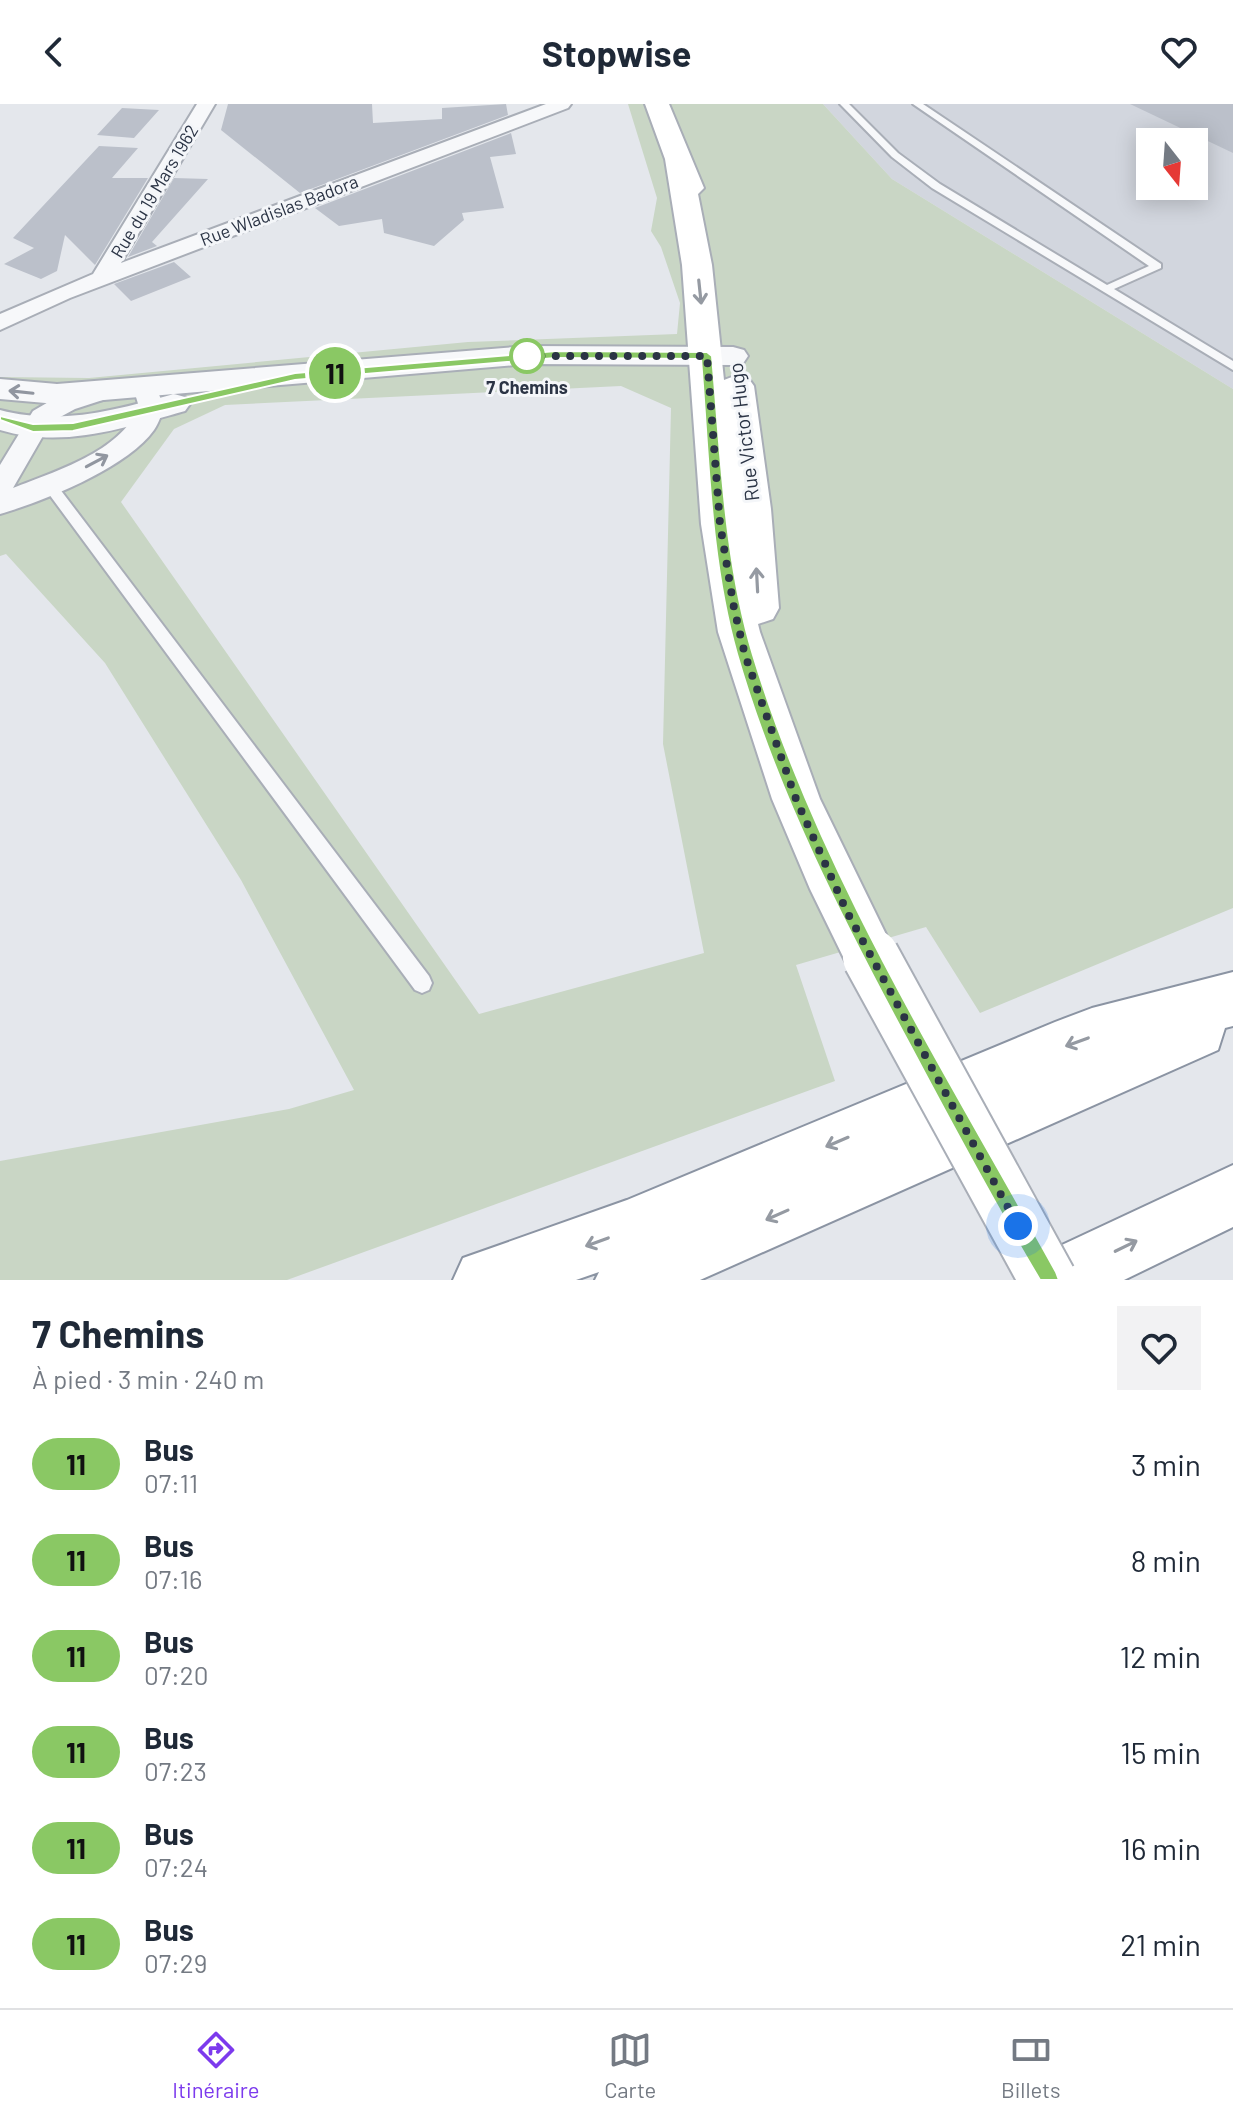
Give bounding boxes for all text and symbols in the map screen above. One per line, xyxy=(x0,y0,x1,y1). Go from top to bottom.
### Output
icon: back xyxy=(32,30,76,74)
icon: heart xyxy=(1157,30,1201,74)
text: Stopwise xyxy=(542,31,691,74)
street label: Rue du 19 Mars 1962 xyxy=(106,120,202,262)
north arrow xyxy=(1136,128,1208,200)
map controls xyxy=(1136,128,1208,200)
street label: Rue Wladislas Badora xyxy=(197,170,361,250)
one-way arrow xyxy=(693,278,708,305)
marker: 7 Chemins xyxy=(510,339,544,373)
line badge: 11 xyxy=(299,347,371,399)
text: 11 xyxy=(325,356,345,390)
street label: Rue Victor Hugo xyxy=(723,361,763,503)
place label: 7 Chemins xyxy=(486,376,568,398)
one-way arrow xyxy=(8,385,35,400)
one-way arrow xyxy=(85,453,109,469)
one-way arrow xyxy=(749,567,764,594)
one-way arrow xyxy=(1065,1036,1090,1050)
one-way arrow xyxy=(825,1135,850,1150)
your location xyxy=(998,1206,1038,1246)
one-way arrow xyxy=(765,1209,790,1224)
one-way arrow xyxy=(585,1236,610,1250)
one-way arrow xyxy=(1114,1238,1138,1253)
button: heart xyxy=(1117,1306,1201,1390)
text: 7 Chemins xyxy=(32,1310,204,1356)
text: À pied · 3 min · 240 m xyxy=(32,1363,264,1394)
text: Bus xyxy=(144,1431,194,1467)
text: 3 min xyxy=(1131,1446,1201,1482)
text: 11 xyxy=(66,1447,86,1481)
text: 07:11 xyxy=(144,1467,198,1498)
text: Bus xyxy=(144,1527,194,1563)
text: 8 min xyxy=(1131,1542,1201,1578)
text: 11 xyxy=(66,1543,86,1577)
text: 07:16 xyxy=(144,1563,202,1594)
text: Bus xyxy=(144,1623,194,1659)
text: 12 min xyxy=(1120,1638,1201,1674)
text: 11 xyxy=(66,1639,86,1673)
text: 07:20 xyxy=(144,1659,208,1690)
text: Bus xyxy=(144,1719,194,1755)
text: 15 min xyxy=(1120,1734,1201,1770)
text: 11 xyxy=(66,1735,86,1769)
text: 07:23 xyxy=(144,1755,207,1786)
text: Bus xyxy=(144,1815,194,1851)
text: 16 min xyxy=(1120,1830,1201,1866)
text: 11 xyxy=(66,1831,86,1865)
text: 07:24 xyxy=(144,1851,208,1882)
text: Bus xyxy=(144,1911,194,1947)
text: 21 min xyxy=(1120,1926,1201,1962)
text: 11 xyxy=(66,1927,86,1961)
text: 07:29 xyxy=(144,1947,207,1978)
tab: Itinéraire xyxy=(172,2028,260,2102)
tab: Carte xyxy=(604,2028,656,2102)
tab: Billets xyxy=(1001,2028,1061,2102)

